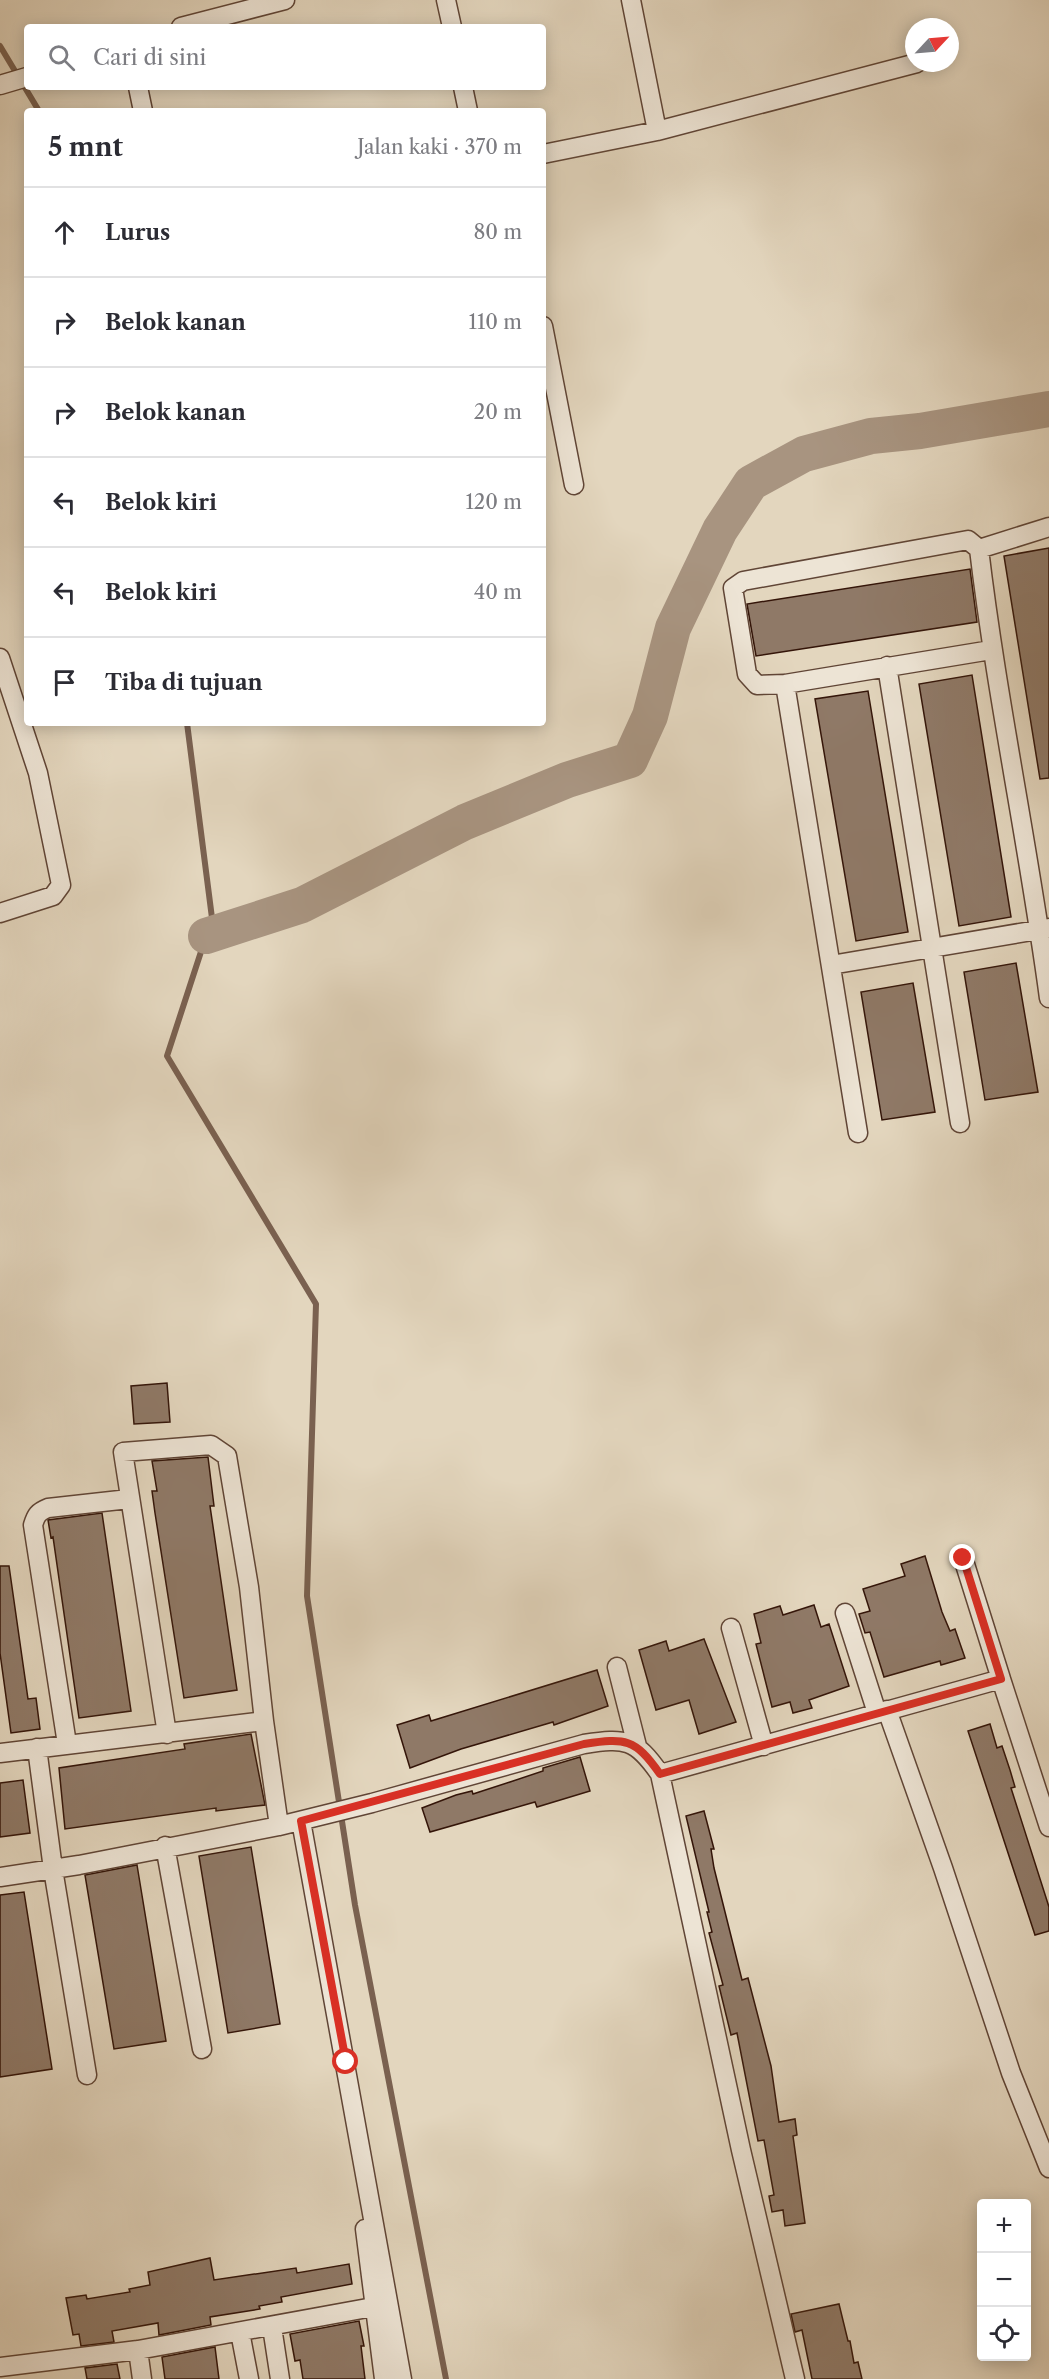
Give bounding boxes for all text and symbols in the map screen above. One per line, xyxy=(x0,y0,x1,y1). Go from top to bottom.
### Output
north arrow xyxy=(905,18,959,72)
search box xyxy=(24,24,546,90)
icon: search xyxy=(45,41,78,74)
text: Cari di sini xyxy=(93,44,206,71)
text: 5 mnt xyxy=(48,131,123,163)
text: Jalan kaki · 370 m xyxy=(357,135,522,159)
icon: ahead xyxy=(48,216,81,249)
text: Lurus xyxy=(105,219,170,246)
text: 80 m xyxy=(474,220,522,244)
icon: right xyxy=(48,306,81,339)
text: Belok kanan xyxy=(105,309,246,336)
text: 110 m xyxy=(469,310,522,334)
icon: right xyxy=(48,396,81,429)
text: Belok kanan xyxy=(105,399,246,426)
text: 20 m xyxy=(474,400,522,424)
icon: left xyxy=(48,486,81,519)
text: Belok kiri xyxy=(105,489,217,516)
text: 120 m xyxy=(465,490,522,514)
icon: left xyxy=(48,576,81,609)
text: Belok kiri xyxy=(105,579,217,606)
text: 40 m xyxy=(474,580,522,604)
icon: arrive xyxy=(48,666,81,699)
text: Tiba di tujuan xyxy=(105,669,263,696)
route end xyxy=(949,1544,975,1570)
route start xyxy=(332,2048,358,2074)
map controls xyxy=(977,2199,1031,2361)
button: + xyxy=(977,2199,1031,2253)
button: − xyxy=(977,2253,1031,2307)
button: locate xyxy=(977,2307,1031,2361)

